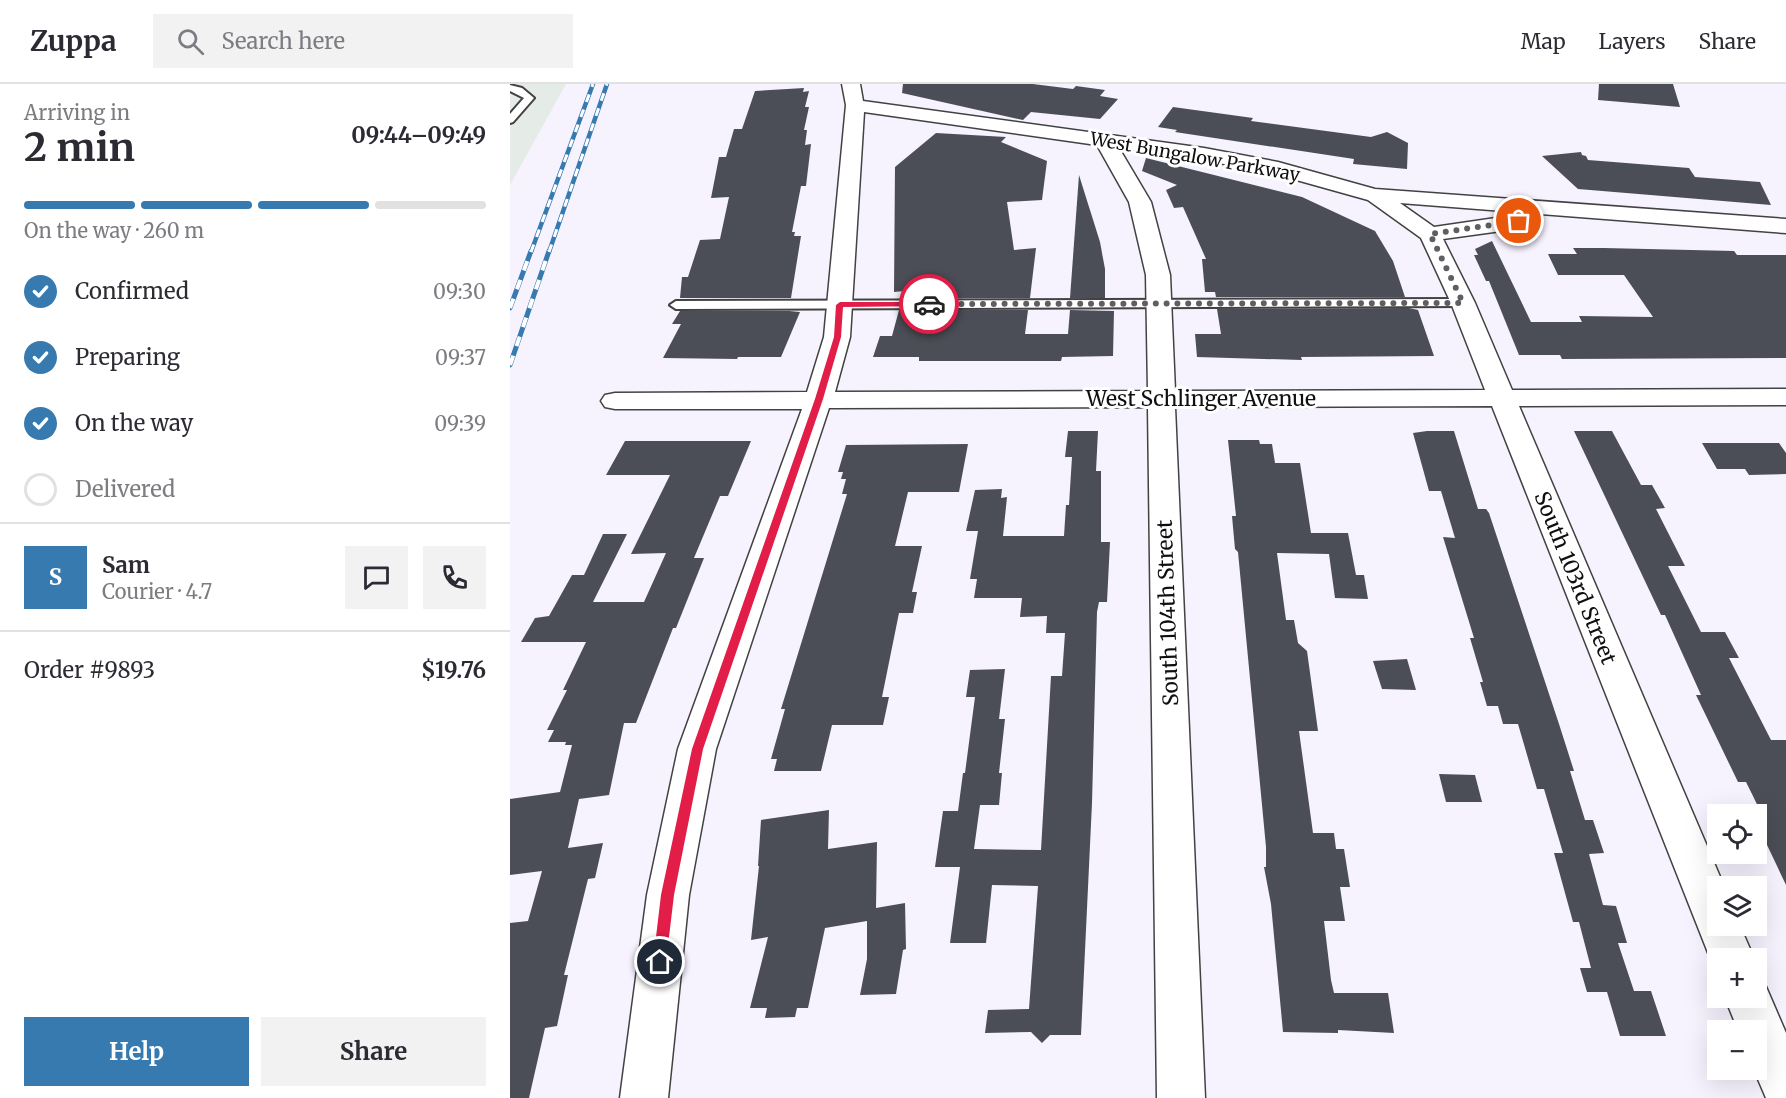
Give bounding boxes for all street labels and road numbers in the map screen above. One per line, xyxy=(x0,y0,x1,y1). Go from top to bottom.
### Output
street label: West Bungalow Parkway xyxy=(1087,127,1302,186)
street label: West Schlinger Avenue xyxy=(1085,385,1316,412)
street label: South 103rd Street xyxy=(1528,487,1622,668)
street label: South 104th Street xyxy=(1151,519,1184,707)

